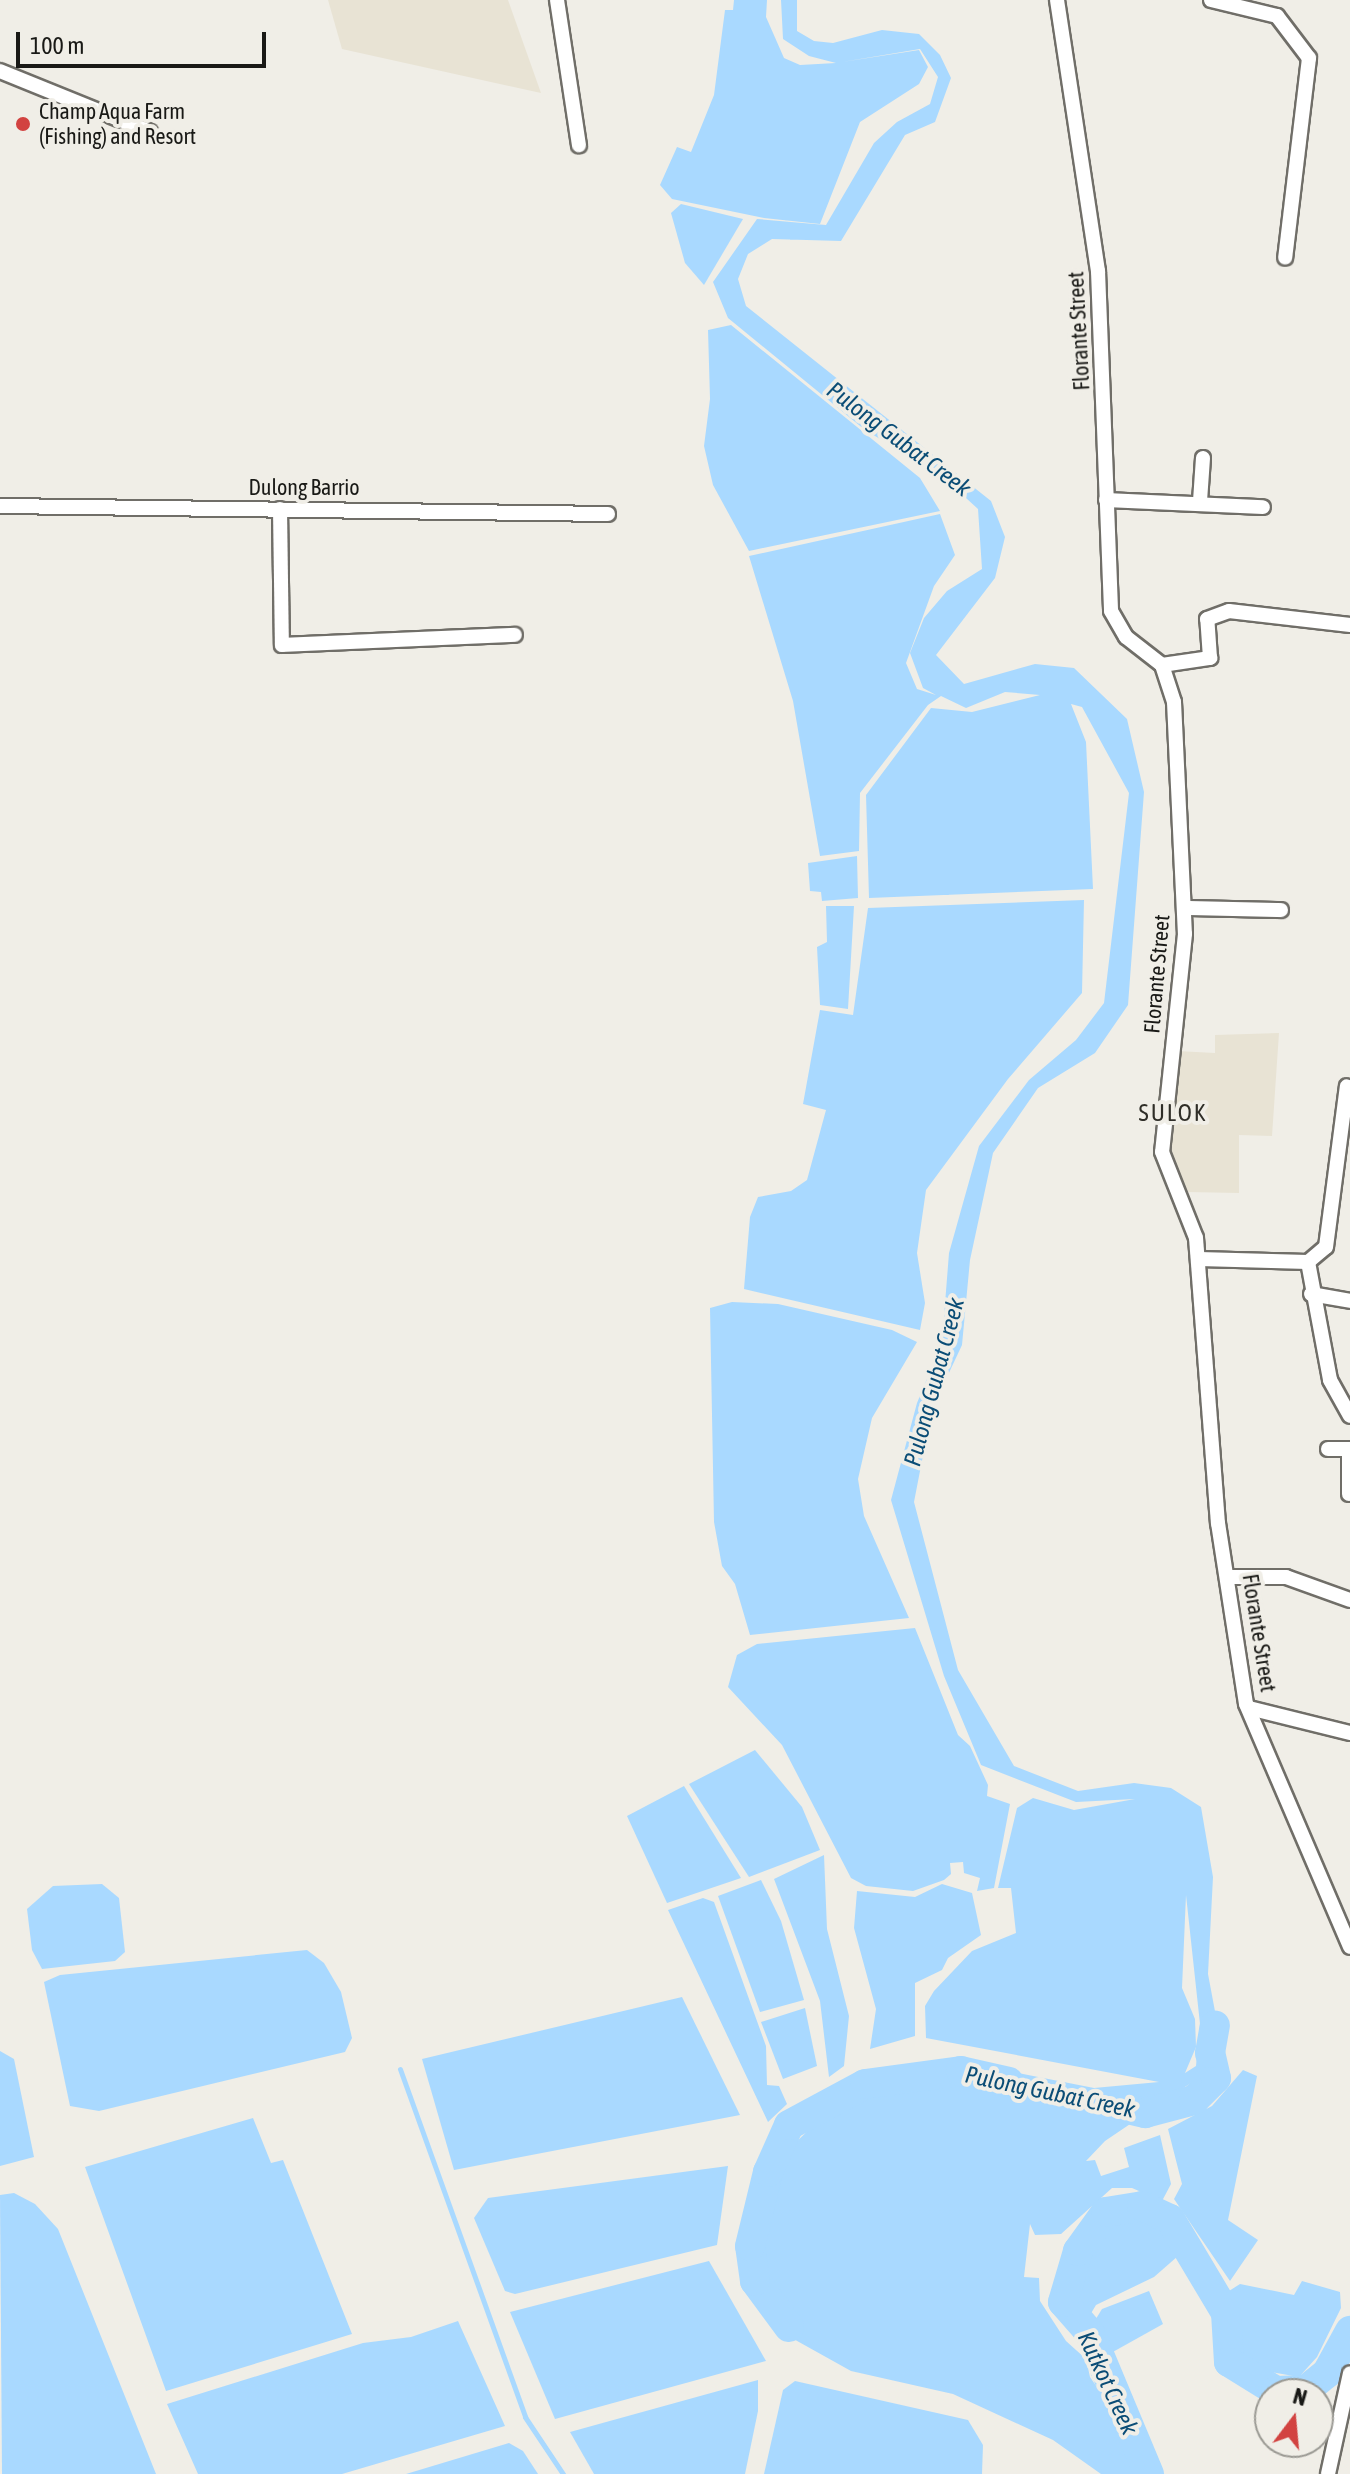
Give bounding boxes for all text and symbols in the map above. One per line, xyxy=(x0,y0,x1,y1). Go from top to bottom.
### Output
scale bar xyxy=(20,16,270,66)
text: 100 m xyxy=(30,32,84,59)
place label: Champ Aqua Farm (Fishing) and Resort xyxy=(39,98,196,150)
marker: Champ Aqua Farm (Fishing) and Resort xyxy=(14,115,32,133)
street label: Florante Street xyxy=(1063,271,1095,391)
water label: Pulong Gubat Creek xyxy=(821,375,977,503)
street label: Dulong Barrio xyxy=(248,475,360,501)
street label: Florante Street xyxy=(1139,914,1175,1034)
district label: SULOK xyxy=(1139,1099,1207,1127)
water label: Pulong Gubat Creek xyxy=(898,1295,970,1469)
street label: Florante Street xyxy=(1237,1572,1281,1694)
water label: Pulong Gubat Creek xyxy=(962,2060,1138,2124)
water label: Kutkot Creek xyxy=(1072,2327,1144,2439)
north arrow xyxy=(1254,2378,1334,2458)
text: N xyxy=(1290,2383,1310,2411)

